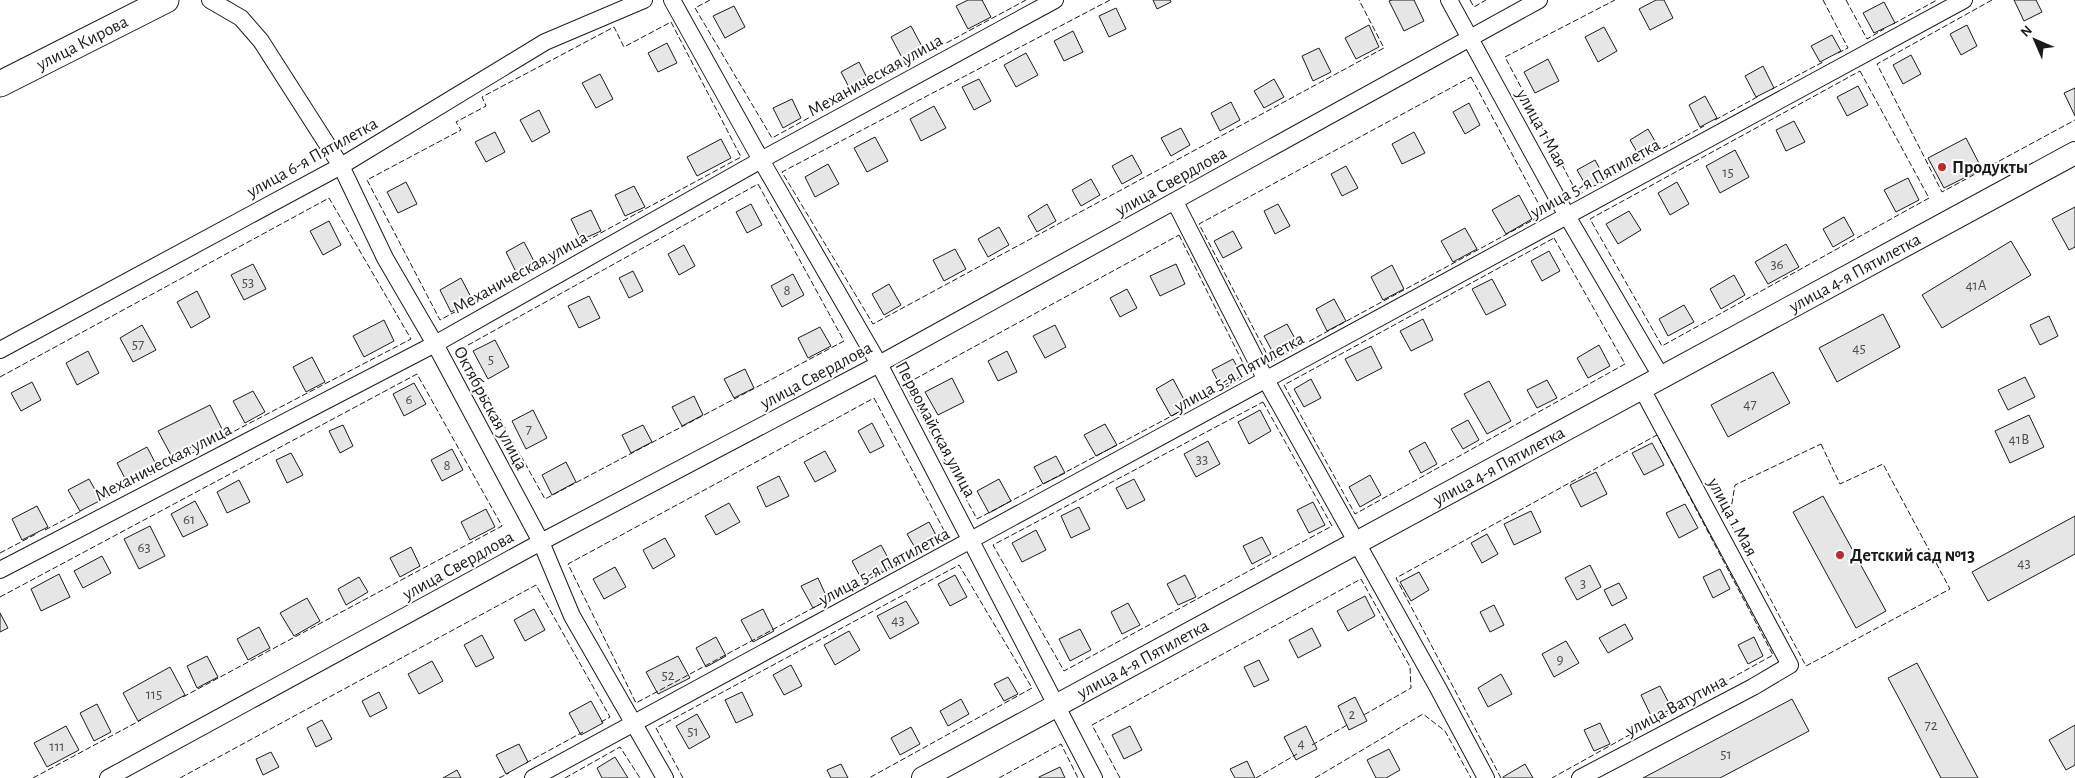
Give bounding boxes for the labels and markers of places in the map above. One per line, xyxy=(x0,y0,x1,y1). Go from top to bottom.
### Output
place label: Продукты xyxy=(1952,159,2028,177)
marker: Продукты xyxy=(1936,161,1948,173)
place label: Детский сад №13 xyxy=(1850,547,1975,565)
marker: Детский сад №13 xyxy=(1834,549,1846,561)

